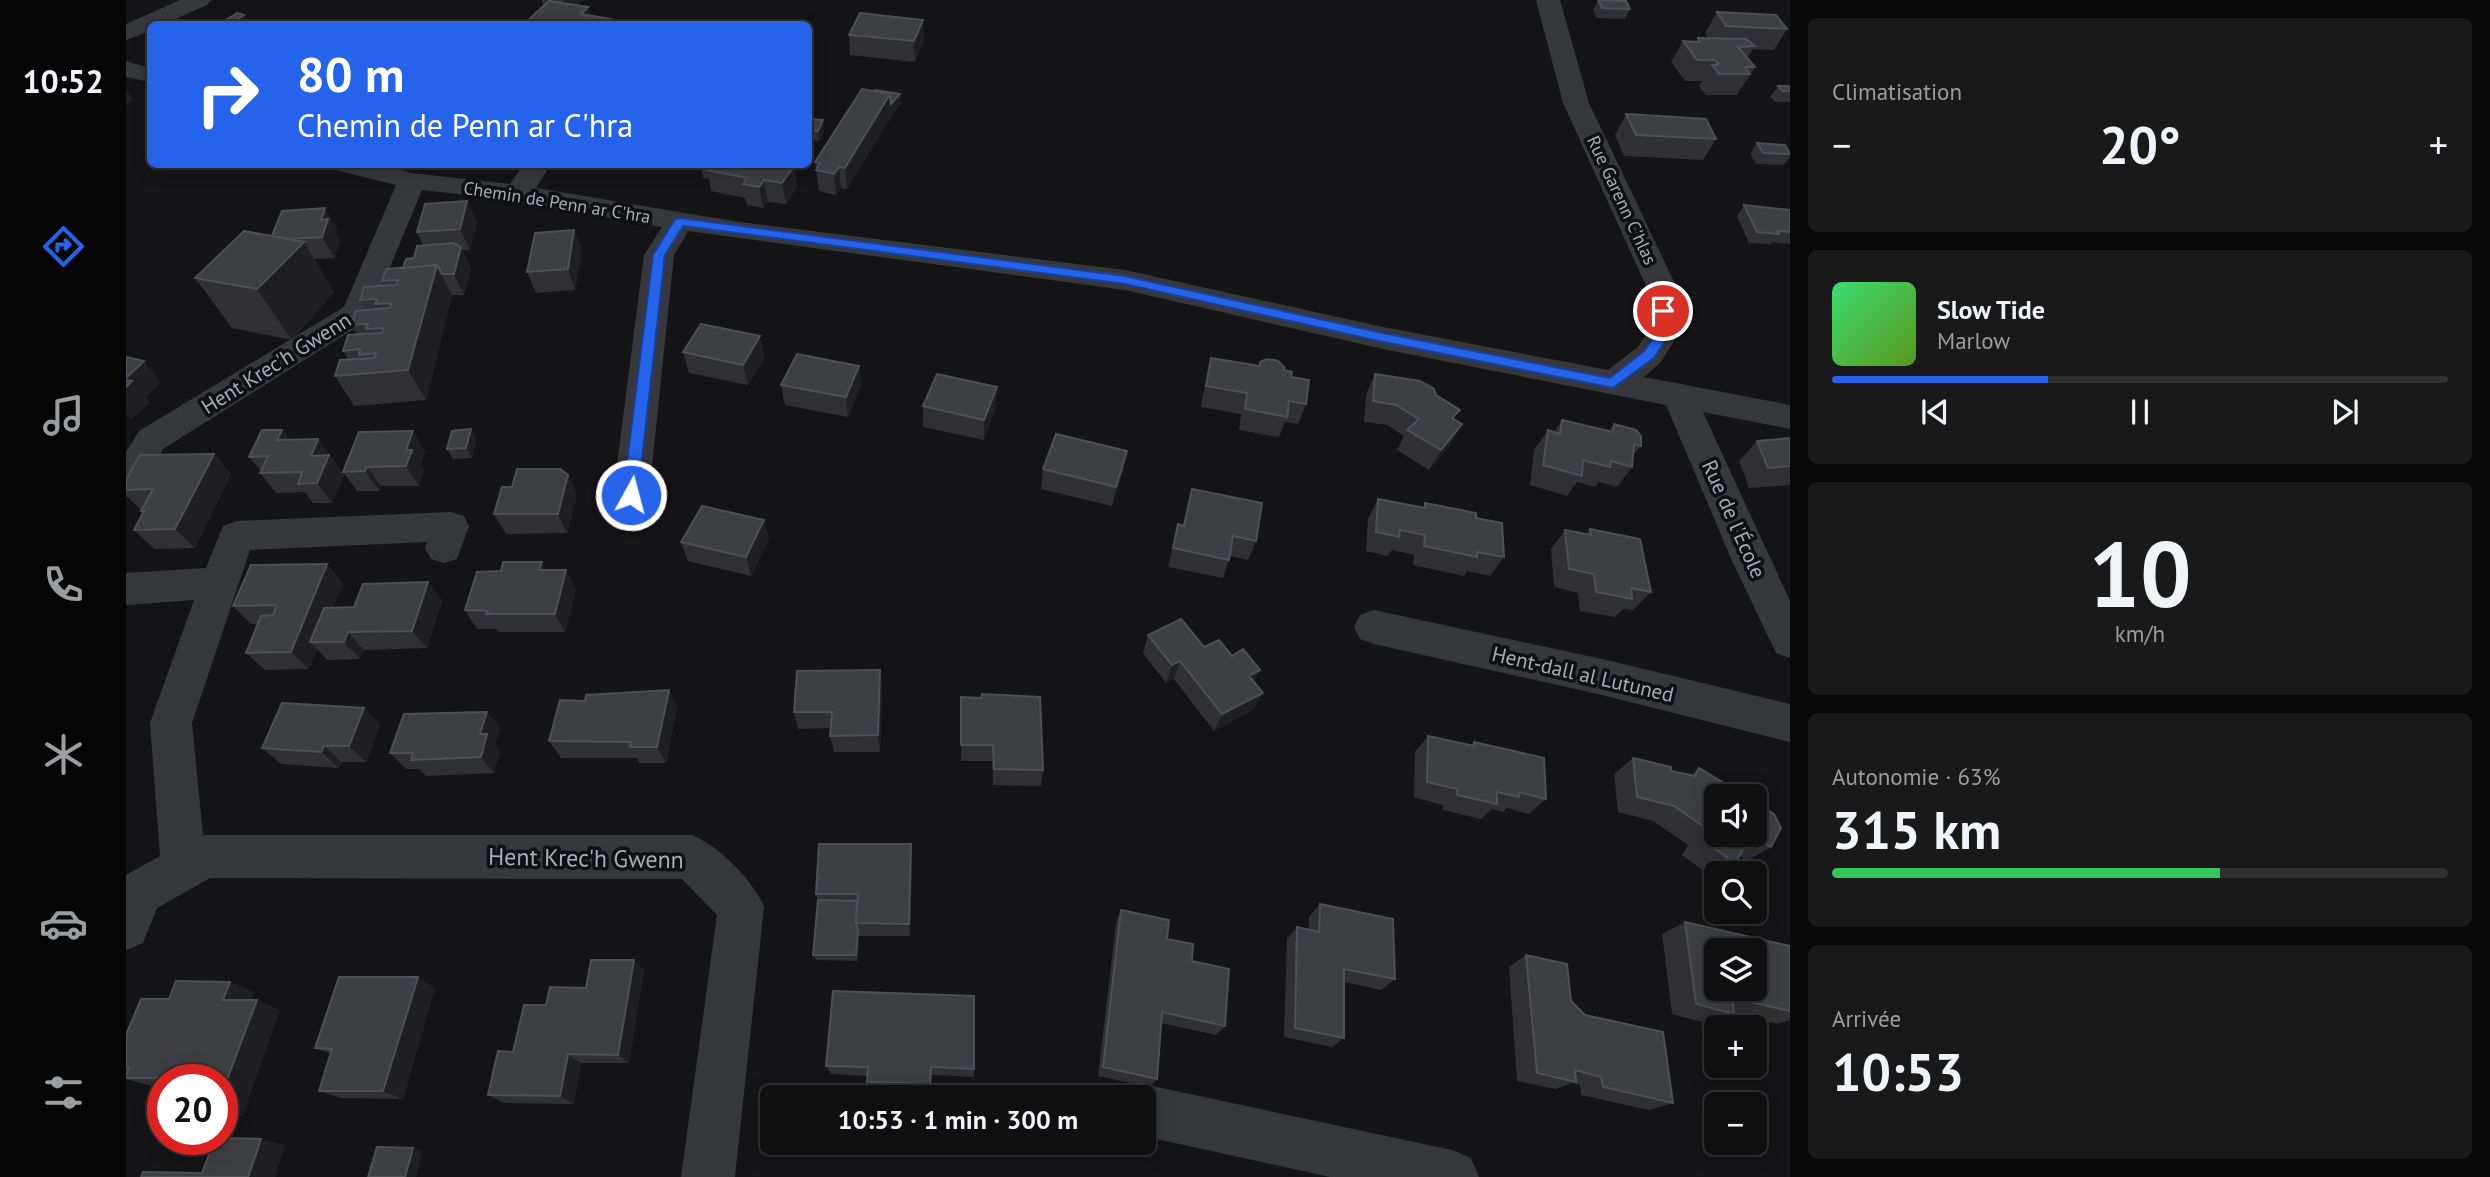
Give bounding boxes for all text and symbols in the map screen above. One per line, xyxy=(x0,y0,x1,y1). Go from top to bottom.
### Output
text: 80 m xyxy=(297,42,404,106)
icon: right xyxy=(182,49,273,140)
text: 10:52 xyxy=(22,60,104,102)
text: Climatisation xyxy=(1832,77,1962,106)
text: Chemin de Penn ar C'hra xyxy=(297,104,633,146)
text: 20° xyxy=(2099,111,2181,178)
text: − xyxy=(1832,120,1851,169)
text: + xyxy=(2429,120,2448,169)
street label: Rue Garenn C'hlas xyxy=(1582,132,1662,268)
street label: Chemin de Penn ar C'hra xyxy=(462,176,652,228)
icon: directions xyxy=(39,222,88,271)
pin xyxy=(1633,281,1693,341)
icon: arrive xyxy=(1644,292,1682,330)
text: Slow Tide xyxy=(1937,293,2045,326)
street label: Hent Krec'h Gwenn xyxy=(196,306,356,420)
text: Marlow xyxy=(1937,326,2010,355)
icon: music xyxy=(39,391,88,440)
icon: previous xyxy=(1916,393,1954,431)
icon: pause xyxy=(2121,393,2159,431)
icon: next xyxy=(2326,393,2364,431)
street label: Rue de l'École xyxy=(1696,456,1772,582)
position arrow xyxy=(594,458,668,532)
text: 10 xyxy=(2088,514,2192,632)
icon: phone xyxy=(39,560,88,609)
text: km/h xyxy=(2115,619,2165,648)
street label: Hent-dall al Lutuned xyxy=(1490,640,1676,708)
icon: climate xyxy=(39,730,88,779)
text: Autonomie · 63% xyxy=(1832,762,2000,791)
map controls xyxy=(1704,784,1767,1155)
button: sound xyxy=(1704,784,1767,847)
text: 315 km xyxy=(1832,796,2001,863)
street label: Hent Krec'h Gwenn xyxy=(488,841,684,875)
button: search xyxy=(1704,861,1767,924)
icon: car xyxy=(39,899,88,948)
button: layers xyxy=(1704,938,1767,1001)
text: Arrivée xyxy=(1832,1004,1901,1033)
button: + xyxy=(1704,1015,1767,1078)
text: 10:53 xyxy=(1832,1038,1964,1105)
speed limit sign: 20 xyxy=(147,1064,238,1155)
icon: filters xyxy=(39,1068,88,1117)
button: − xyxy=(1704,1092,1767,1155)
text: 10:53 · 1 min · 300 m xyxy=(838,1103,1078,1136)

